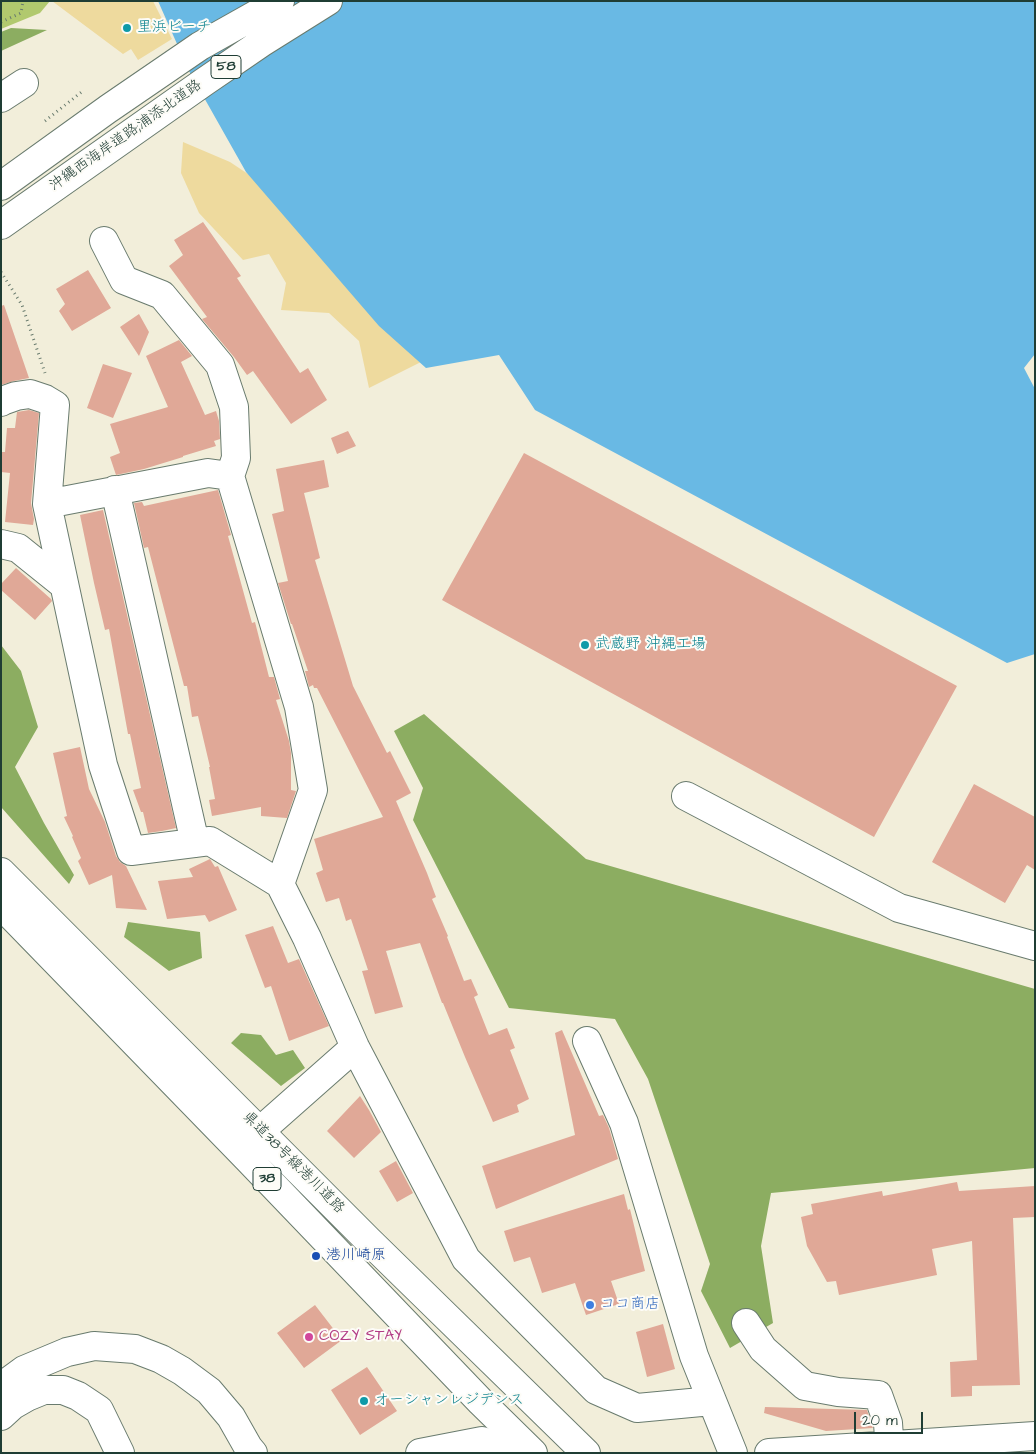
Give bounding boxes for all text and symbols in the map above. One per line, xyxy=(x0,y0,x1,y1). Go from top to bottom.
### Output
place label: 里浜ビーチ xyxy=(137,19,211,37)
marker: 里浜ビーチ xyxy=(121,22,133,34)
road number: 58 xyxy=(211,56,241,78)
street label: 沖縄西海岸道路;浦添北道路 xyxy=(46,76,206,196)
place label: 武蔵野 沖縄工場 xyxy=(595,636,706,654)
marker: 武蔵野 沖縄工場 xyxy=(579,639,591,651)
street label: 県道38号線港川道路 xyxy=(238,1108,348,1218)
road number: 38 xyxy=(253,1168,281,1190)
place label: 港川崎原 xyxy=(326,1247,386,1265)
marker: 港川崎原 xyxy=(310,1250,322,1262)
place label: ココ商店 xyxy=(600,1296,660,1314)
marker: ココ商店 xyxy=(584,1299,596,1311)
place label: COZY STAY xyxy=(319,1328,402,1346)
marker: COZY STAY xyxy=(303,1331,315,1343)
place label: オーシャンレジデンス xyxy=(374,1392,524,1410)
marker: オーシャンレジデンス xyxy=(358,1395,370,1407)
scale bar xyxy=(856,1402,925,1434)
text: 20 m xyxy=(862,1410,898,1431)

